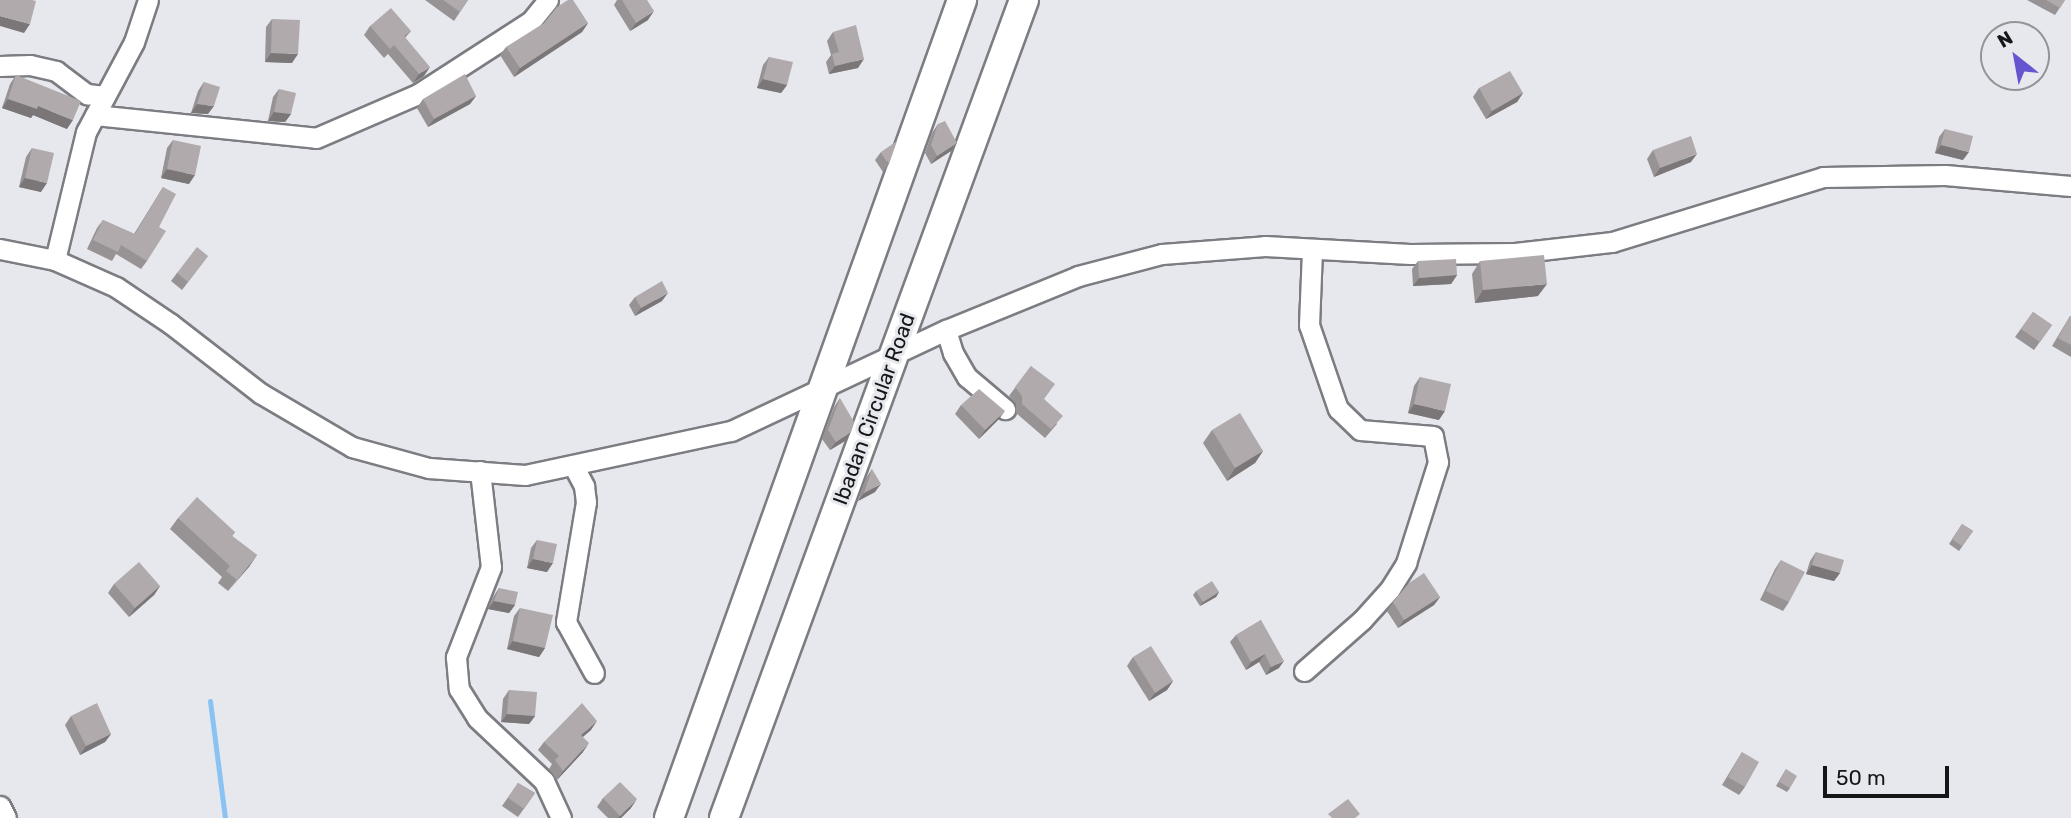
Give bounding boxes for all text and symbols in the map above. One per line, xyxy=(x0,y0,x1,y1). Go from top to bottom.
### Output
north arrow xyxy=(1980,21,2050,91)
text: N xyxy=(1993,26,2017,53)
street label: Ibadan Circular Road xyxy=(828,310,920,508)
scale bar xyxy=(1826,752,1952,796)
text: 50 m xyxy=(1836,765,1886,790)

